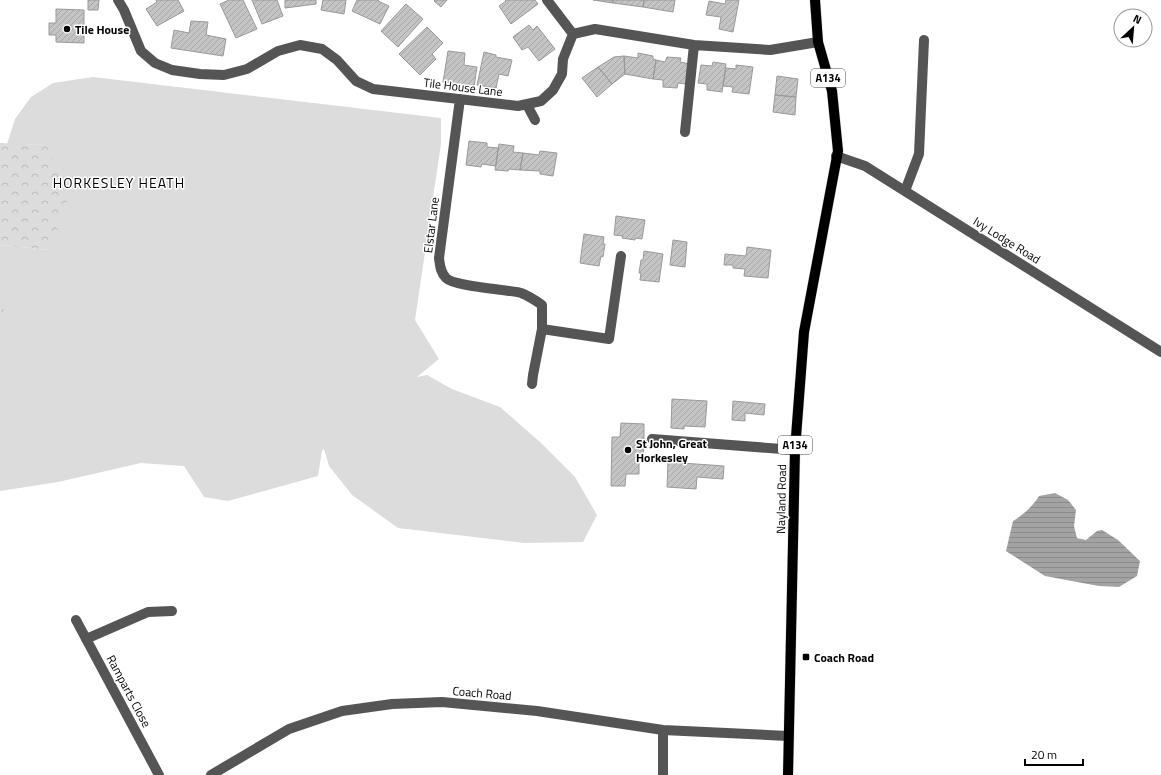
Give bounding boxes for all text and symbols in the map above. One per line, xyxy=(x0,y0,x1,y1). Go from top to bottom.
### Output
north arrow xyxy=(1113,8,1153,48)
text: N xyxy=(1130,10,1144,28)
place label: Tile House xyxy=(75,20,129,39)
marker: Tile House xyxy=(62,24,72,34)
road number: A134 xyxy=(811,69,845,87)
street label: Tile House Lane xyxy=(422,73,504,101)
district label: HORKESLEY HEATH xyxy=(53,172,185,193)
street label: Elstar Lane xyxy=(418,196,444,254)
street label: Ivy Lodge Road xyxy=(970,212,1044,268)
place label: St John, Great Horkesley xyxy=(636,434,708,467)
road number: A134 xyxy=(778,436,812,454)
marker: St John, Great Horkesley xyxy=(623,445,633,455)
street label: Nayland Road xyxy=(771,464,791,534)
place label: Coach Road xyxy=(814,648,874,667)
street label: Ramparts Close xyxy=(102,651,156,731)
marker: Coach Road xyxy=(801,652,811,662)
street label: Coach Road xyxy=(452,681,512,705)
scale bar xyxy=(1025,741,1083,767)
text: 20 m xyxy=(1031,745,1057,764)

